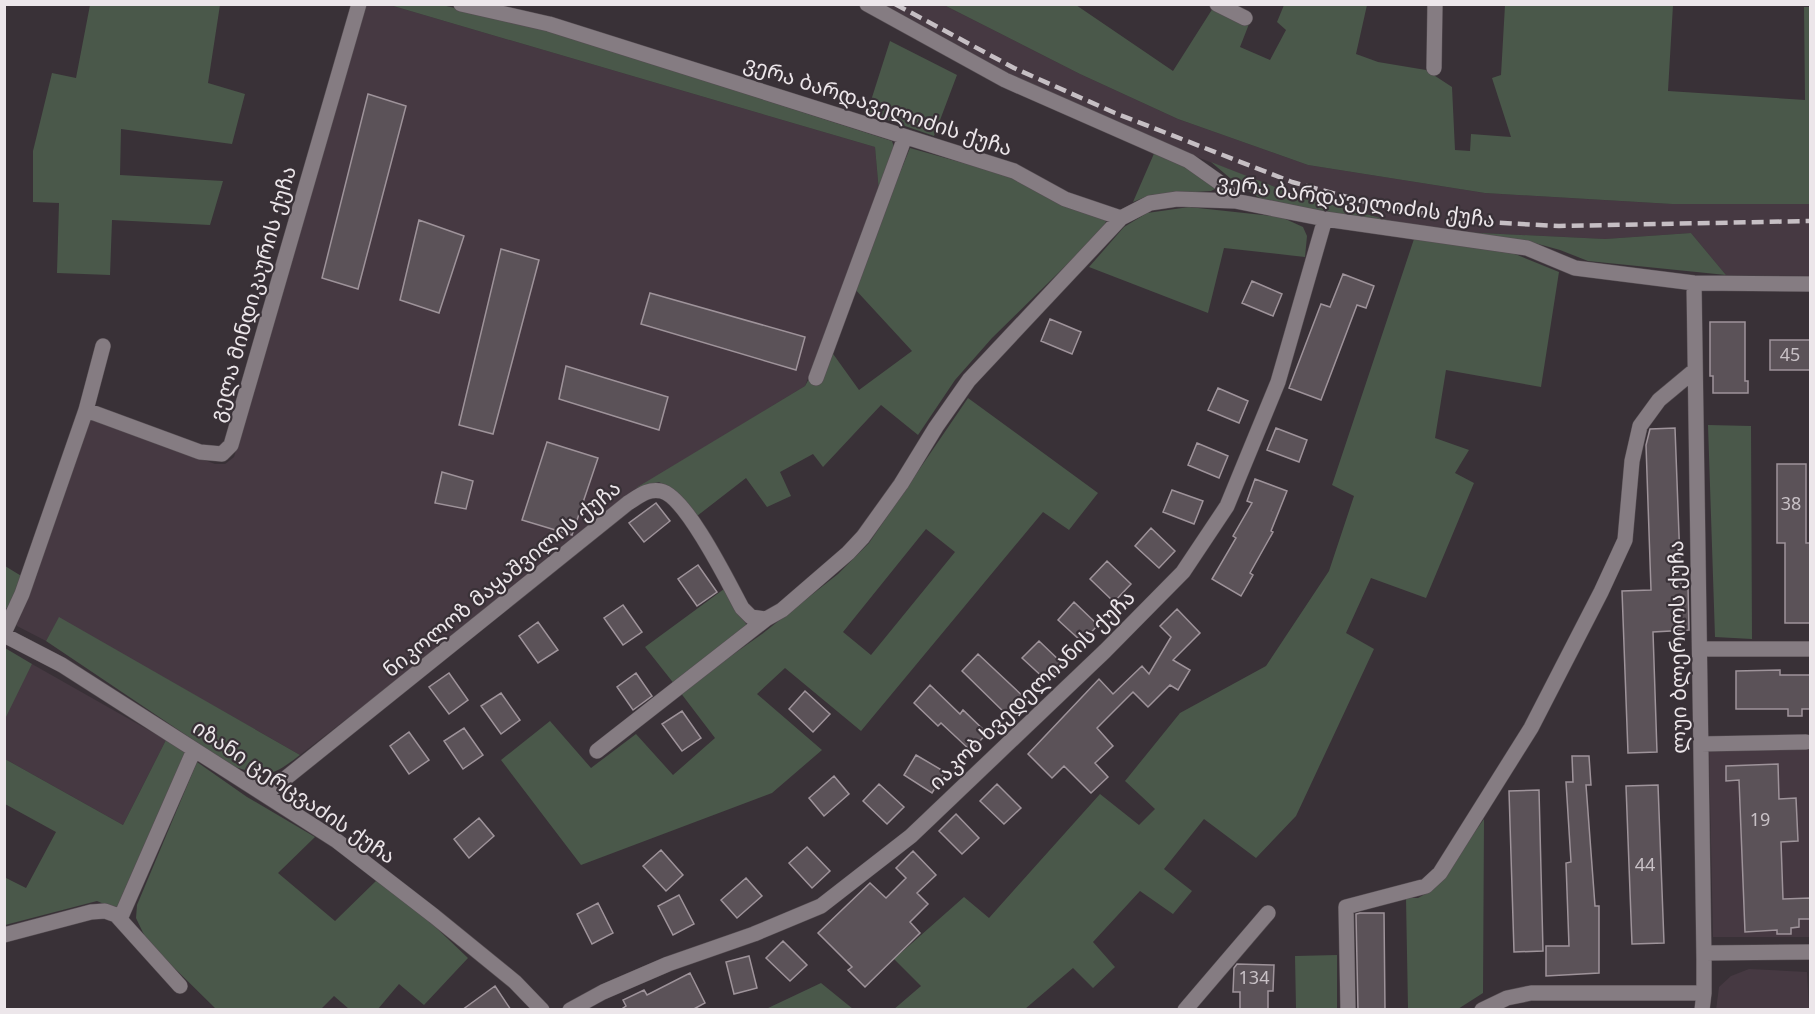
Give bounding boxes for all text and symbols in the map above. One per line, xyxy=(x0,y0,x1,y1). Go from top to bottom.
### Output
street label: ვერა ბარდაველიძის ქუჩა xyxy=(741,48,1016,162)
street label: გელა მინდიკაურის ქუჩა xyxy=(202,163,302,425)
street label: ვერა ბარდაველიძის ქუჩა xyxy=(1215,167,1497,233)
house number: 45 xyxy=(1780,342,1800,366)
street label: ნიკოლოზ მაყაშვილის ქუჩა xyxy=(377,473,626,683)
house number: 38 xyxy=(1781,491,1801,515)
street label: ლუი ბლერიოს ქუჩა xyxy=(1661,540,1693,754)
street label: იაკობ ხვედელიანის ქუჩა xyxy=(922,583,1141,795)
street label: იზანი ცერცვაძის ქუჩა xyxy=(188,713,401,870)
house number: 19 xyxy=(1750,807,1770,831)
house number: 44 xyxy=(1635,852,1655,876)
house number: 134 xyxy=(1239,965,1269,989)

